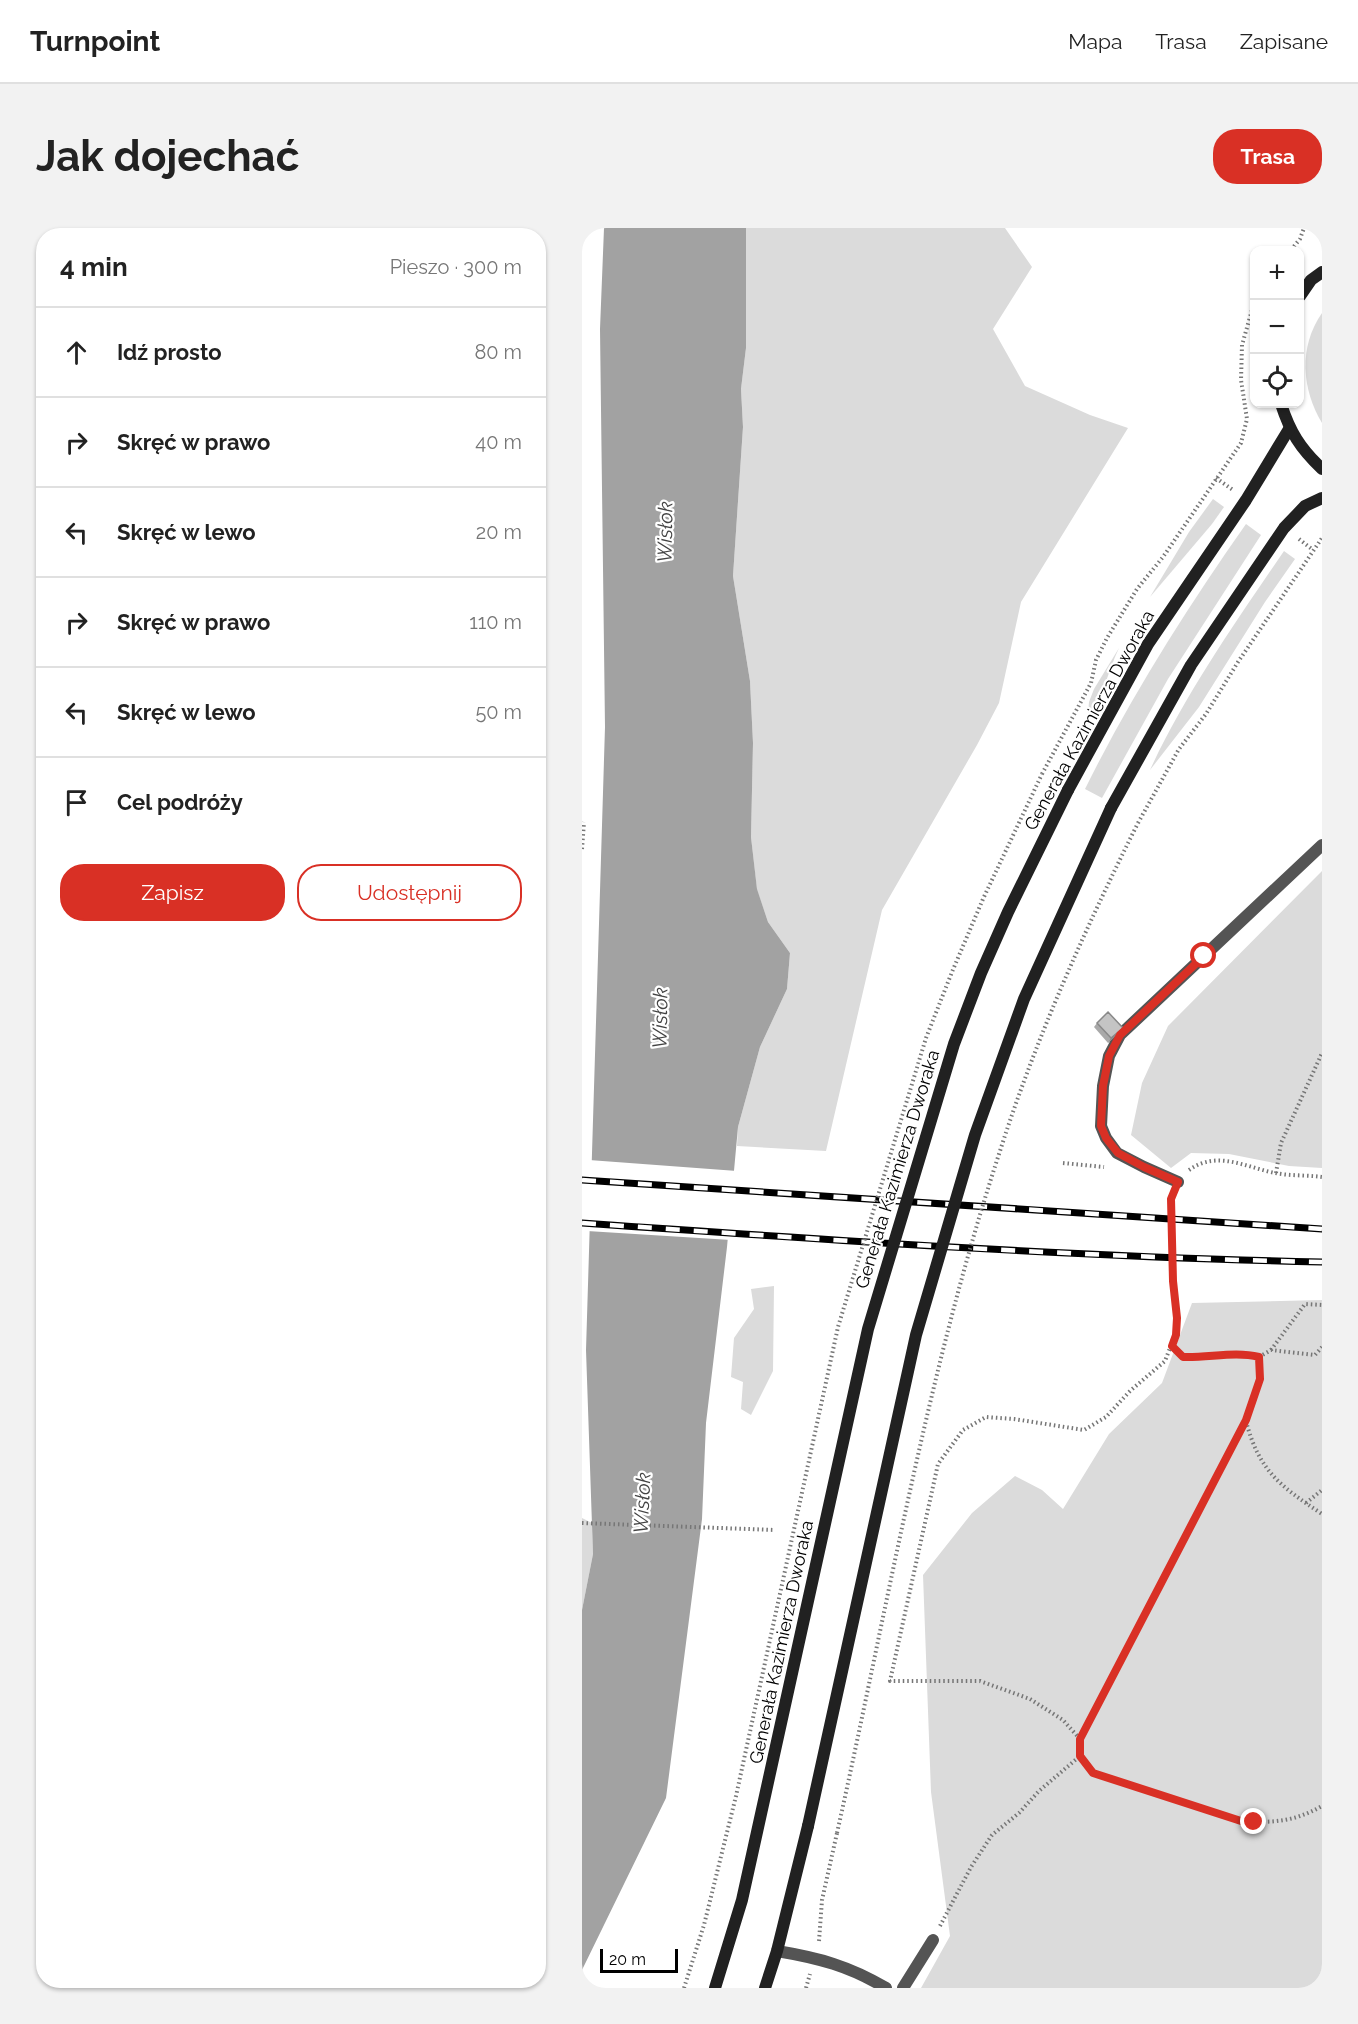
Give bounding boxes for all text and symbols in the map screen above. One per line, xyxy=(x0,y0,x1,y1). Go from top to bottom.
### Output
text: Turnpoint xyxy=(30,25,160,58)
text: Mapa xyxy=(1068,29,1122,54)
text: Trasa xyxy=(1155,29,1207,54)
text: Zapisane xyxy=(1240,29,1328,54)
button: Trasa xyxy=(1213,129,1322,184)
text: Jak dojechać xyxy=(36,132,299,181)
map controls xyxy=(1250,246,1304,408)
button: + xyxy=(1250,246,1304,300)
text: 4 min xyxy=(60,252,128,282)
text: Pieszo · 300 m xyxy=(390,255,522,279)
button: − xyxy=(1250,300,1304,354)
icon: ahead xyxy=(60,336,93,369)
text: Idź prosto xyxy=(117,339,222,365)
text: 80 m xyxy=(474,340,522,364)
button: locate xyxy=(1250,354,1304,408)
icon: right xyxy=(60,426,93,459)
text: Skręć w prawo xyxy=(117,429,270,455)
text: 40 m xyxy=(475,430,522,454)
water label: Wisłok xyxy=(652,501,678,563)
icon: left xyxy=(60,516,93,549)
text: Skręć w lewo xyxy=(117,519,256,545)
text: 20 m xyxy=(476,520,522,544)
icon: right xyxy=(60,606,93,639)
street label: Generała Kazimierza Dworaka xyxy=(1020,606,1158,834)
text: Skręć w prawo xyxy=(117,609,270,635)
text: 110 m xyxy=(469,610,522,634)
icon: left xyxy=(60,696,93,729)
text: Skręć w lewo xyxy=(117,699,256,725)
text: 50 m xyxy=(475,700,522,724)
icon: arrive xyxy=(60,786,93,819)
text: Cel podróży xyxy=(117,789,243,815)
button: Zapisz xyxy=(60,864,285,921)
button: Udostępnij xyxy=(297,864,522,921)
route start xyxy=(1190,942,1216,968)
water label: Wisłok xyxy=(647,987,673,1049)
street label: Generała Kazimierza Dworaka xyxy=(851,1047,943,1291)
water label: Wisłok xyxy=(628,1471,656,1534)
street label: Generała Kazimierza Dworaka xyxy=(745,1518,817,1766)
route end xyxy=(1240,1808,1266,1834)
scale bar xyxy=(600,1946,678,1974)
text: 20 m xyxy=(609,1950,646,1969)

